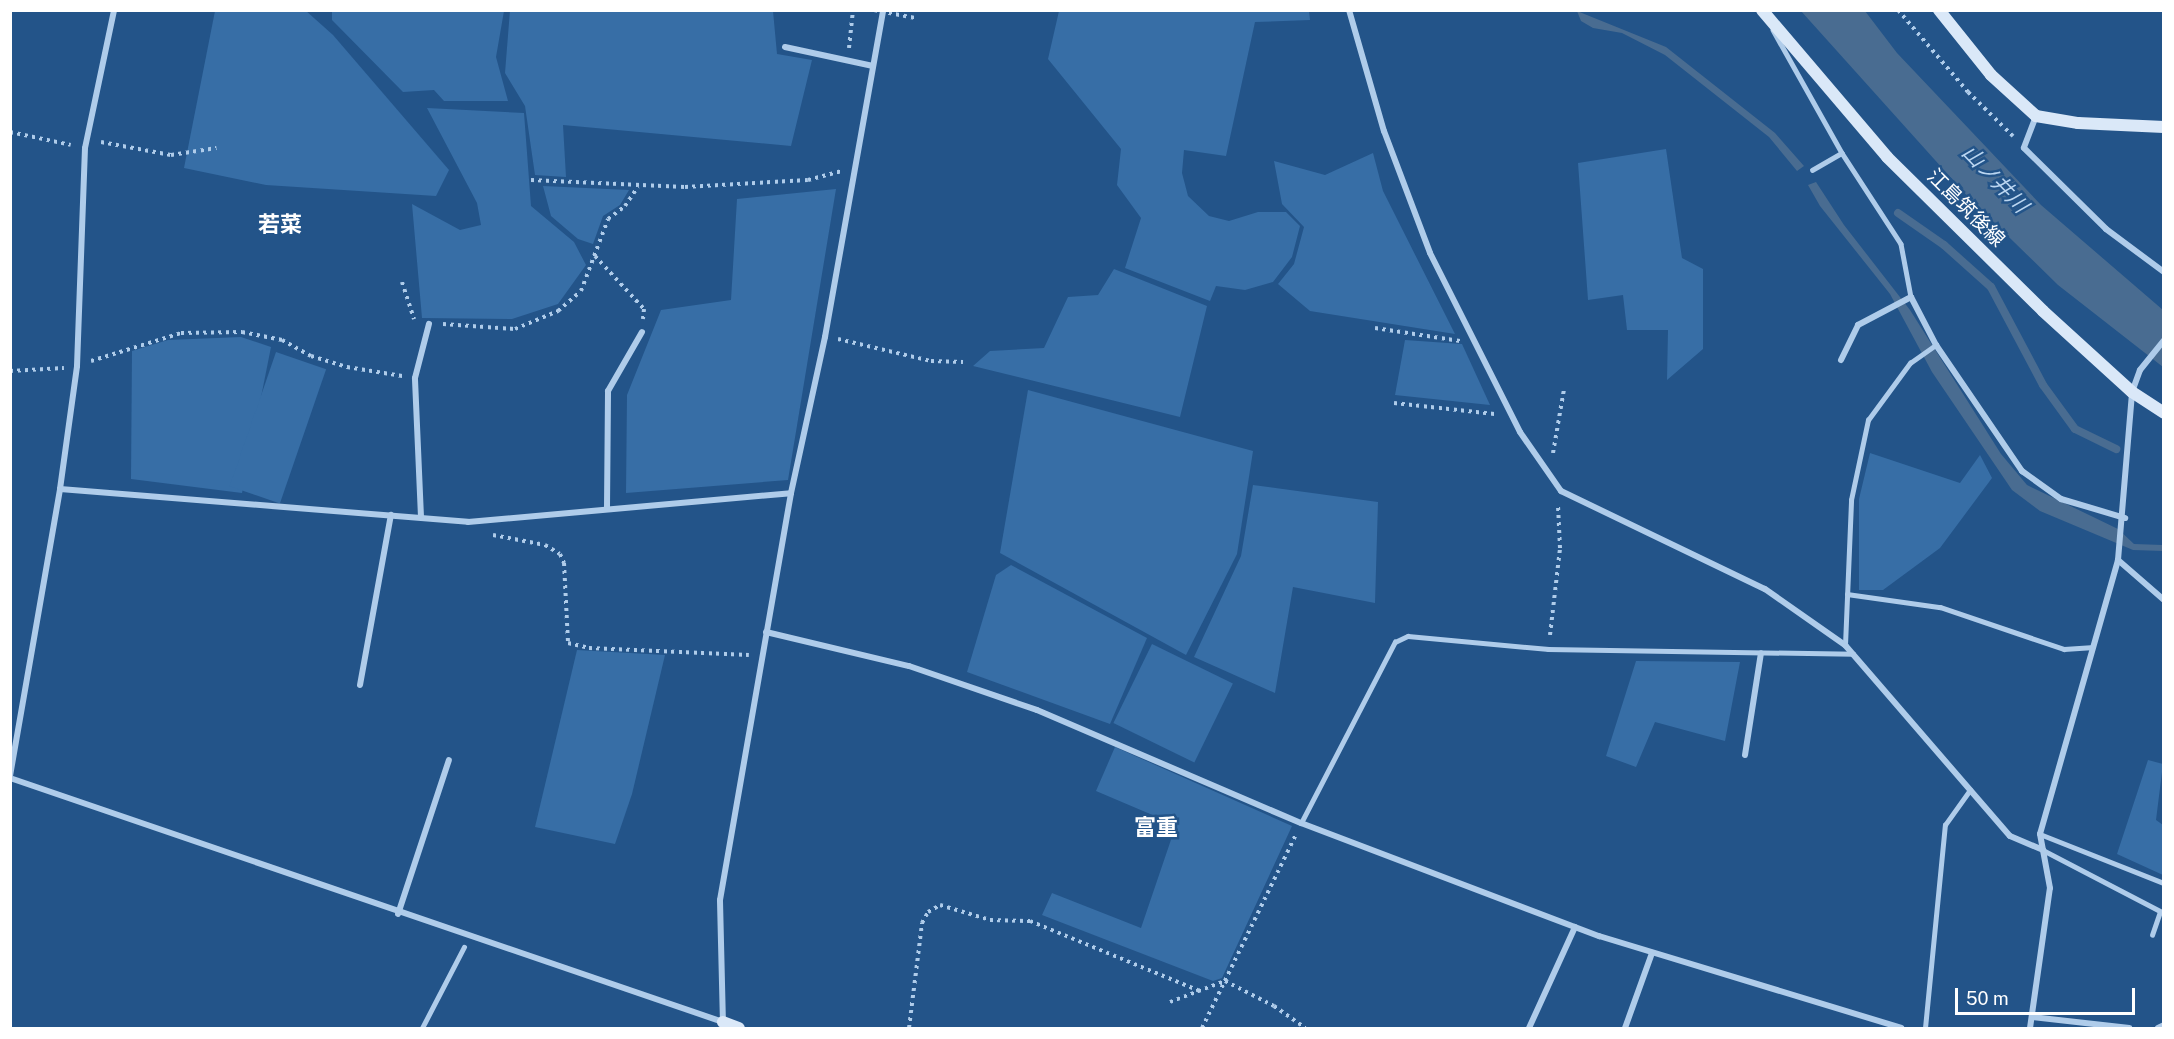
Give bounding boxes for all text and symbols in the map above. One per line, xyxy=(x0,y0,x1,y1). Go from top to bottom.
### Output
water label: 山ノ井川 xyxy=(1957,140,2033,218)
street label: 江島筑後線 xyxy=(1922,164,2010,252)
district label: 若菜 xyxy=(258,212,302,238)
district label: 富重 xyxy=(1134,815,1178,841)
scale bar xyxy=(1958,976,2138,1014)
text: 50 m xyxy=(1966,988,2009,1009)

